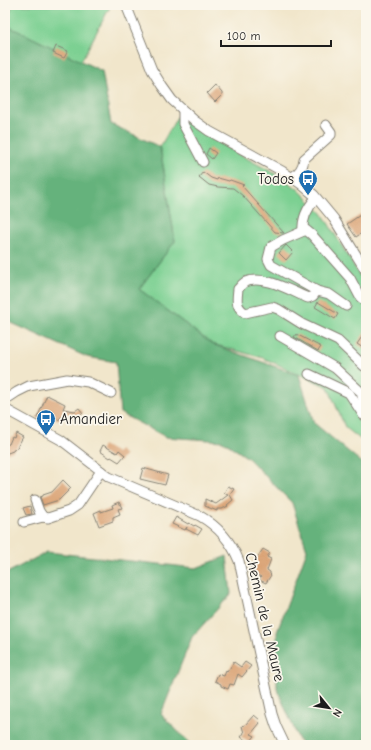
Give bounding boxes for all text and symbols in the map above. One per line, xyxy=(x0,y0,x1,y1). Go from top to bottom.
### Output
scale bar xyxy=(221,22,331,48)
text: 100 m xyxy=(227,29,260,43)
bus stop icon: Todos xyxy=(297,168,319,196)
place label: Todos xyxy=(258,170,294,188)
bus stop icon: Amandier xyxy=(35,408,57,436)
place label: Amandier xyxy=(60,410,122,428)
street label: Chemin de la Maure xyxy=(241,551,289,684)
north arrow xyxy=(309,688,349,728)
text: N xyxy=(330,706,345,719)

